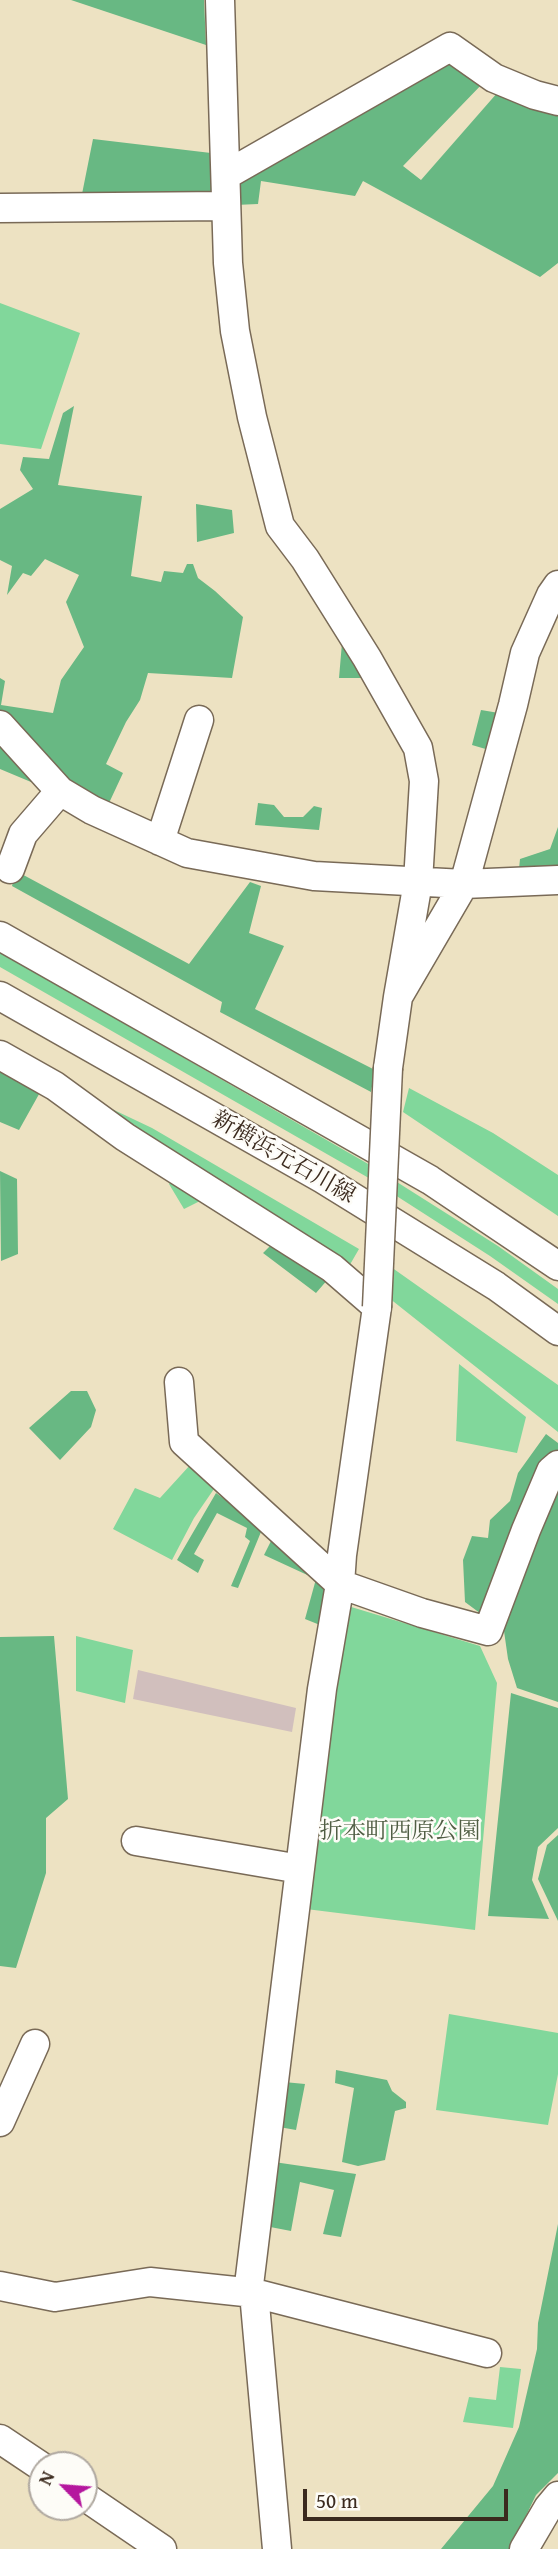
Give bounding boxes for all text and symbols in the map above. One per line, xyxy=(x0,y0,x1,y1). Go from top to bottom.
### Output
street label: 新横浜元石川線 xyxy=(206,1106,360,1210)
park label: 折本町西原公園 xyxy=(320,1818,480,1846)
north arrow xyxy=(28,2451,98,2521)
text: N xyxy=(30,2466,61,2490)
scale bar xyxy=(306,2476,511,2520)
text: 50 m xyxy=(316,2485,358,2516)

